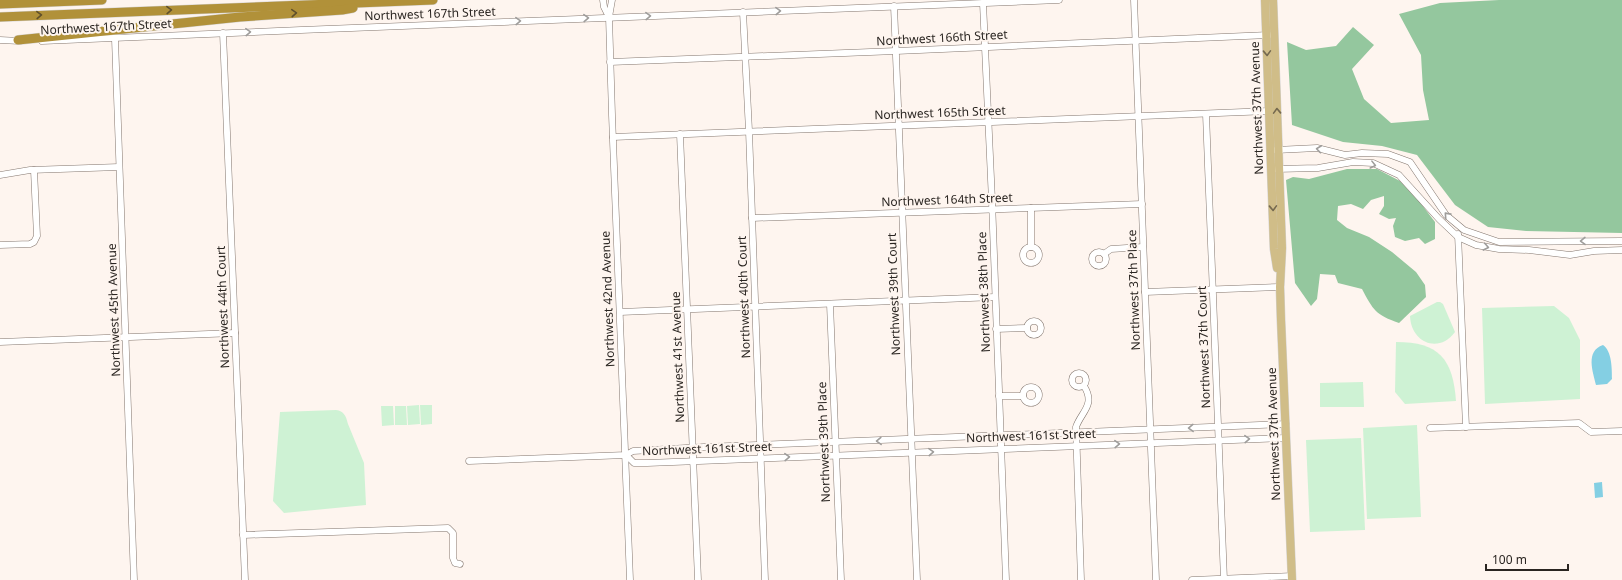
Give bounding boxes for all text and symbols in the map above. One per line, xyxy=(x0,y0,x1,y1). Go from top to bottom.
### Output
street label: Northwest 167th Street xyxy=(364,3,497,24)
one-way arrow xyxy=(166,6,172,14)
one-way arrow xyxy=(775,7,781,15)
one-way arrow xyxy=(291,9,297,18)
one-way arrow xyxy=(36,11,42,19)
one-way arrow xyxy=(645,12,651,20)
one-way arrow xyxy=(583,14,589,23)
street label: Northwest 167th Street xyxy=(40,15,173,38)
one-way arrow xyxy=(515,17,521,25)
street label: Northwest 166th Street xyxy=(876,26,1009,49)
one-way arrow xyxy=(245,28,251,36)
street label: Northwest 37th Avenue xyxy=(1246,41,1267,175)
one-way arrow xyxy=(1263,50,1271,56)
street label: Northwest 165th Street xyxy=(874,102,1007,123)
one-way arrow xyxy=(1273,108,1282,114)
one-way arrow xyxy=(1316,145,1322,154)
one-way arrow xyxy=(1370,160,1377,168)
street label: Northwest 164th Street xyxy=(881,189,1014,210)
one-way arrow xyxy=(1268,205,1277,211)
one-way arrow xyxy=(1444,212,1452,220)
street label: Northwest 37th Place xyxy=(1123,229,1144,351)
street label: Northwest 42nd Avenue xyxy=(597,230,618,367)
street label: Northwest 38th Place xyxy=(973,231,994,353)
street label: Northwest 39th Court xyxy=(883,232,904,356)
street label: Northwest 40th Court xyxy=(733,235,754,359)
one-way arrow xyxy=(1580,237,1586,245)
one-way arrow xyxy=(1483,242,1489,250)
street label: Northwest 45th Avenue xyxy=(103,243,124,377)
street label: Northwest 44th Court xyxy=(212,245,233,369)
street label: Northwest 37th Court xyxy=(1193,285,1214,409)
street label: Northwest 41st Avenue xyxy=(667,291,688,423)
street label: Northwest 37th Avenue xyxy=(1263,367,1284,501)
street label: Northwest 39th Place xyxy=(813,381,834,503)
one-way arrow xyxy=(1188,424,1194,432)
street label: Northwest 161st Street xyxy=(966,425,1097,446)
one-way arrow xyxy=(1244,435,1250,443)
one-way arrow xyxy=(876,436,882,445)
street label: Northwest 161st Street xyxy=(642,438,773,459)
one-way arrow xyxy=(1114,440,1120,448)
one-way arrow xyxy=(928,447,934,456)
one-way arrow xyxy=(784,453,790,461)
scale bar xyxy=(1486,546,1568,572)
text: 100 m xyxy=(1492,551,1527,568)

